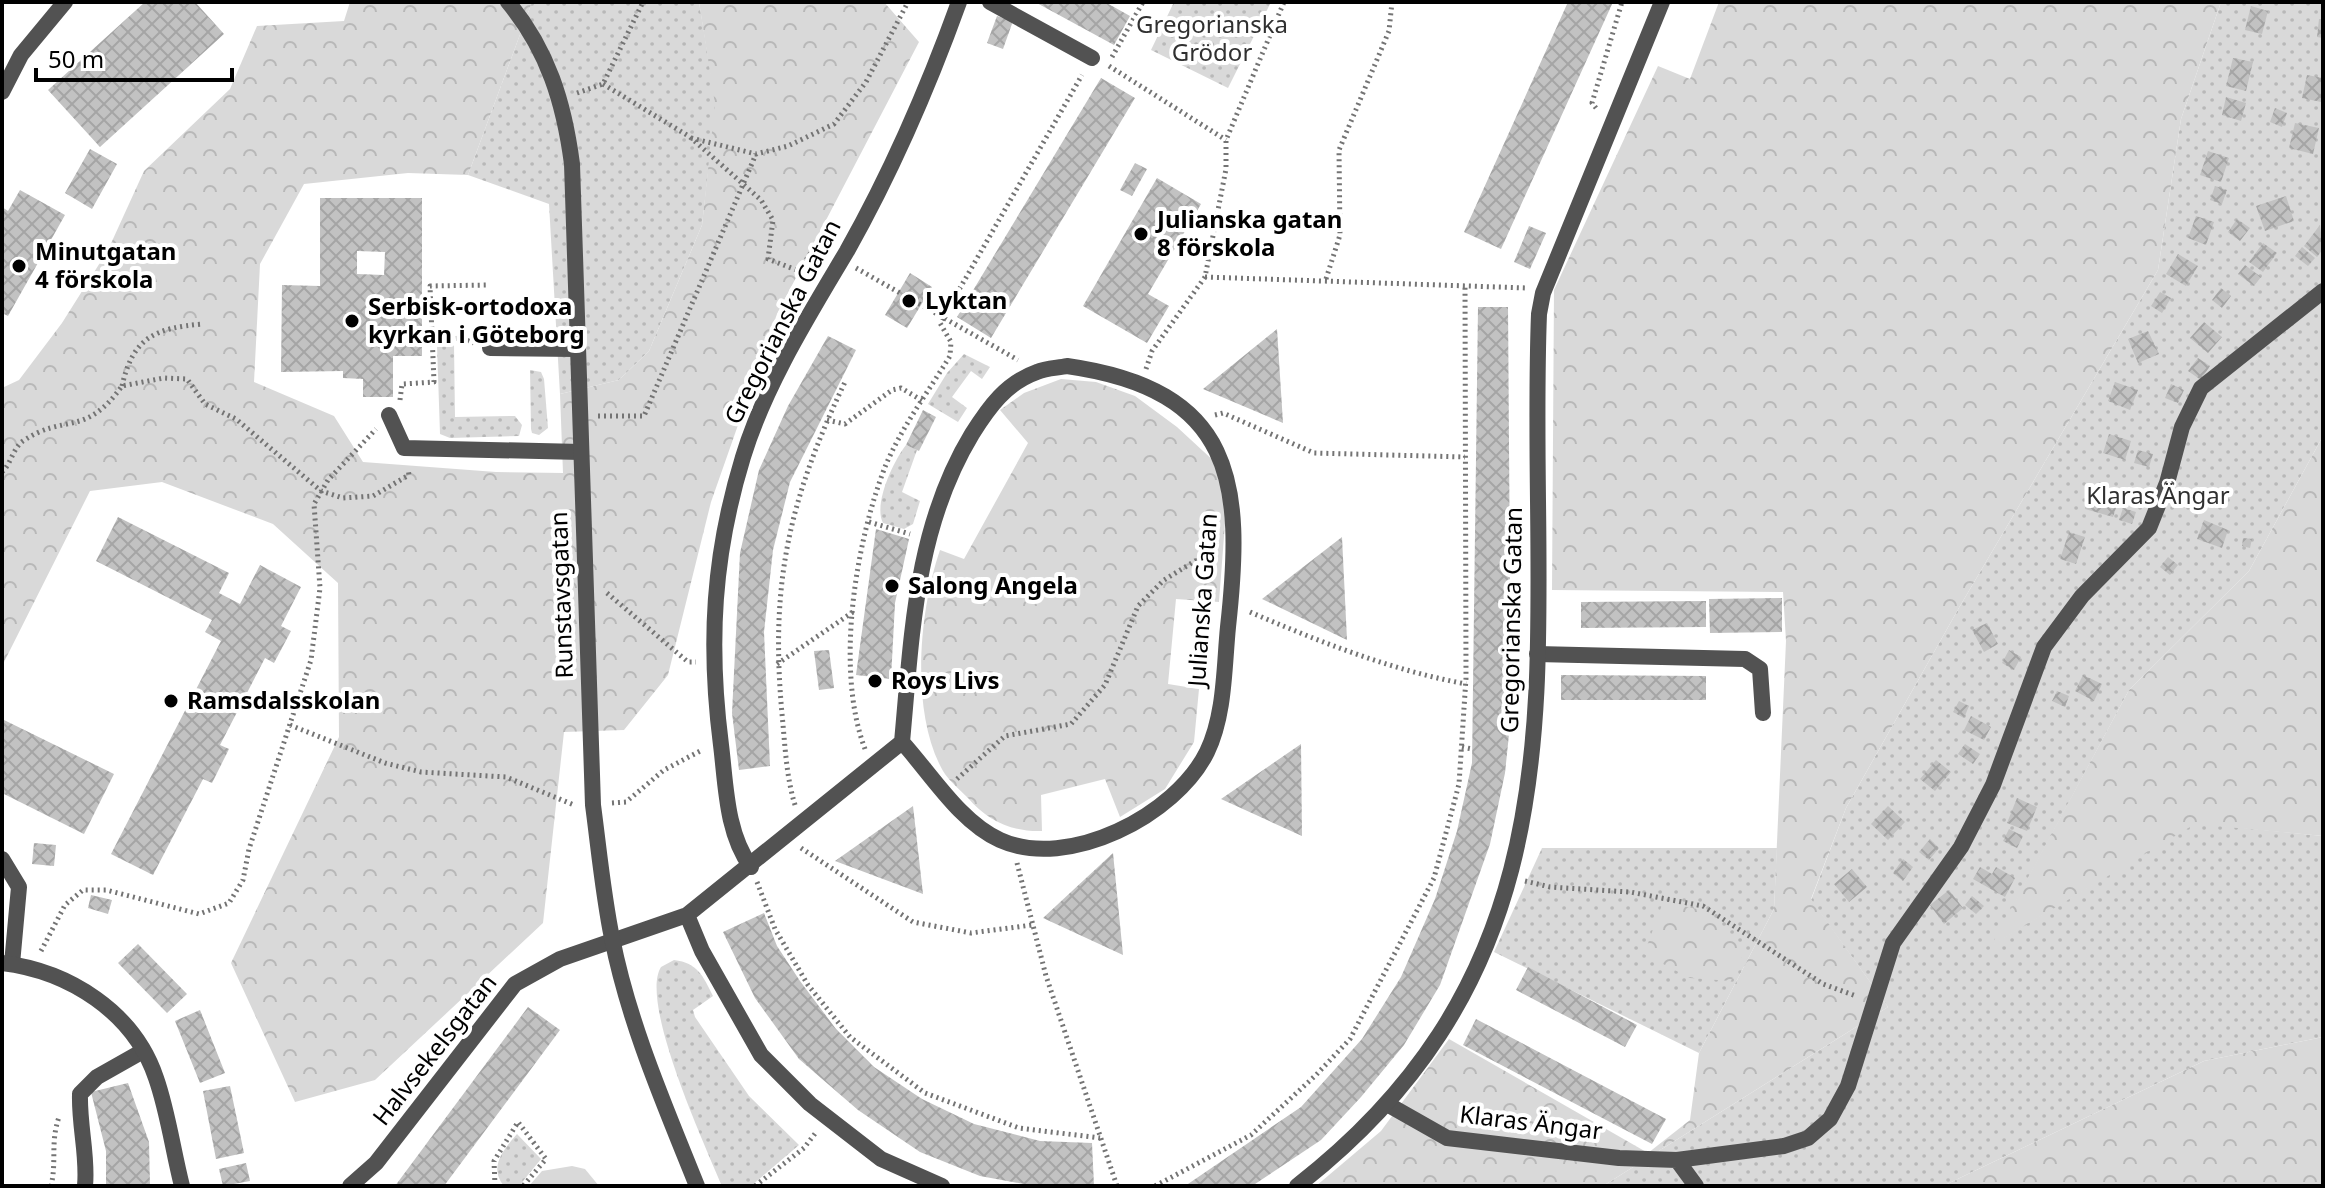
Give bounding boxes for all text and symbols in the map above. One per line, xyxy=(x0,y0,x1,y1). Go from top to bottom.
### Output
park label: Gregorianska Grödor xyxy=(1136,7,1288,68)
scale bar xyxy=(36,32,232,82)
text: 50 m xyxy=(48,42,104,75)
place label: Julianska gatan 8 förskola xyxy=(1155,202,1342,263)
street label: Gregorianska Gatan xyxy=(716,213,848,430)
marker: Julianska gatan 8 förskola xyxy=(1132,225,1150,243)
place label: Minutgatan 4 förskola xyxy=(35,234,176,295)
marker: Minutgatan 4 förskola xyxy=(10,257,28,275)
place label: Lyktan xyxy=(925,283,1007,316)
place label: Serbisk-ortodoxa kyrkan i Göteborg xyxy=(368,289,585,350)
marker: Lyktan xyxy=(900,292,918,310)
marker: Serbisk-ortodoxa kyrkan i Göteborg xyxy=(343,312,361,330)
park label: Klaras Ängar xyxy=(2086,478,2230,511)
street label: Gregorianska Gatan xyxy=(1492,507,1529,733)
street label: Runstavsgatan xyxy=(541,511,580,679)
street label: Julianska Gatan xyxy=(1179,512,1224,690)
place label: Salong Angela xyxy=(908,568,1078,601)
marker: Salong Angela xyxy=(883,577,901,595)
place label: Roys Livs xyxy=(891,663,1000,696)
marker: Roys Livs xyxy=(866,672,884,690)
place label: Ramsdalsskolan xyxy=(187,683,380,716)
marker: Ramsdalsskolan xyxy=(162,692,180,710)
street label: Halvsekelsgatan xyxy=(364,966,503,1132)
street label: Klaras Ängar xyxy=(1458,1096,1604,1147)

